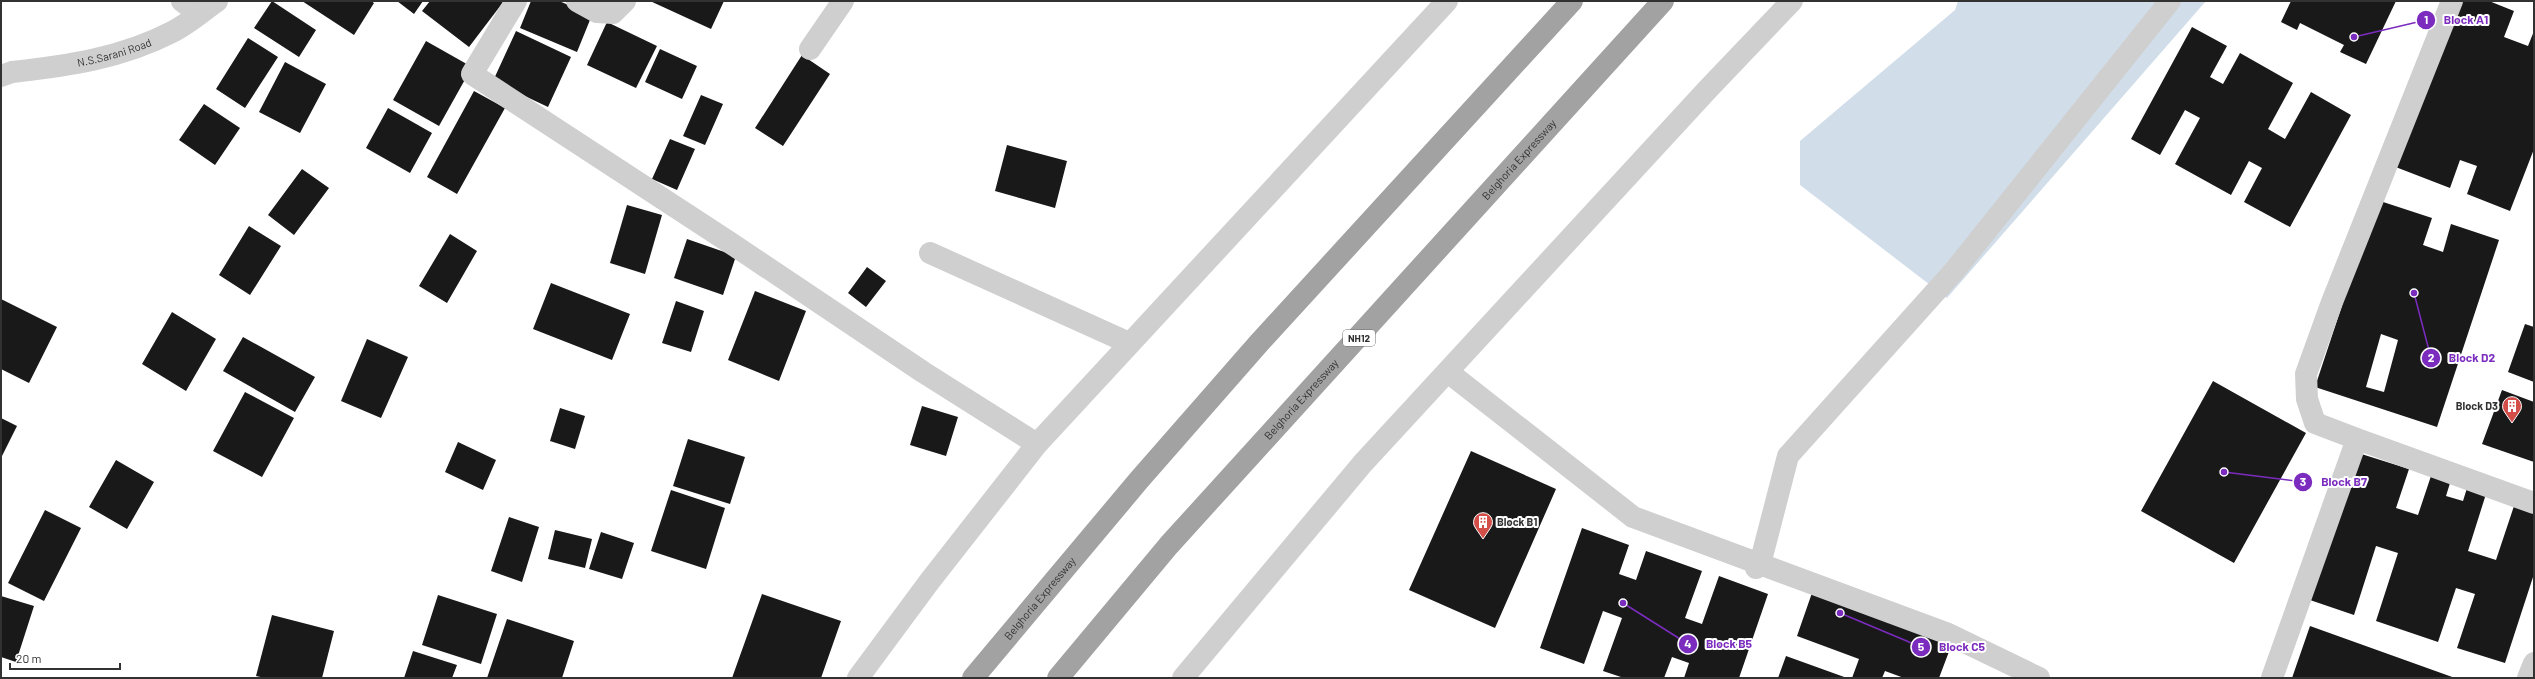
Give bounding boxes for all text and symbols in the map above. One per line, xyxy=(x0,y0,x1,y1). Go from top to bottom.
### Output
callout: Block A1 xyxy=(2416,8,2497,32)
text: 1 xyxy=(2424,12,2428,26)
text: Block A1 xyxy=(2444,12,2488,26)
street label: N.S.Sarani Road xyxy=(76,35,153,69)
street label: Belghoria Expressway xyxy=(1479,116,1558,202)
road number: NH12 xyxy=(1343,330,1375,346)
callout: Block D2 xyxy=(2421,346,2504,370)
text: 2 xyxy=(2428,350,2435,364)
text: Block D2 xyxy=(2449,350,2495,364)
street label: Belghoria Expressway xyxy=(1261,356,1341,442)
building icon: Block D3 xyxy=(2501,395,2523,423)
place label: Block D3 xyxy=(2456,399,2498,412)
callout: Block B7 xyxy=(2293,470,2375,494)
text: 3 xyxy=(2300,474,2306,488)
text: Block B7 xyxy=(2321,474,2367,488)
building icon: Block B1 xyxy=(1472,511,1494,539)
place label: Block B1 xyxy=(1497,515,1537,528)
street label: Belghoria Expressway xyxy=(1001,554,1078,642)
callout: Block B5 xyxy=(1678,632,1760,656)
callout: Block C5 xyxy=(1911,635,1993,659)
text: 4 xyxy=(1684,636,1692,650)
text: Block B5 xyxy=(1706,636,1753,650)
text: 5 xyxy=(1918,639,1925,653)
text: Block C5 xyxy=(1939,639,1986,653)
scale bar xyxy=(10,645,120,671)
text: 20 m xyxy=(16,651,42,665)

